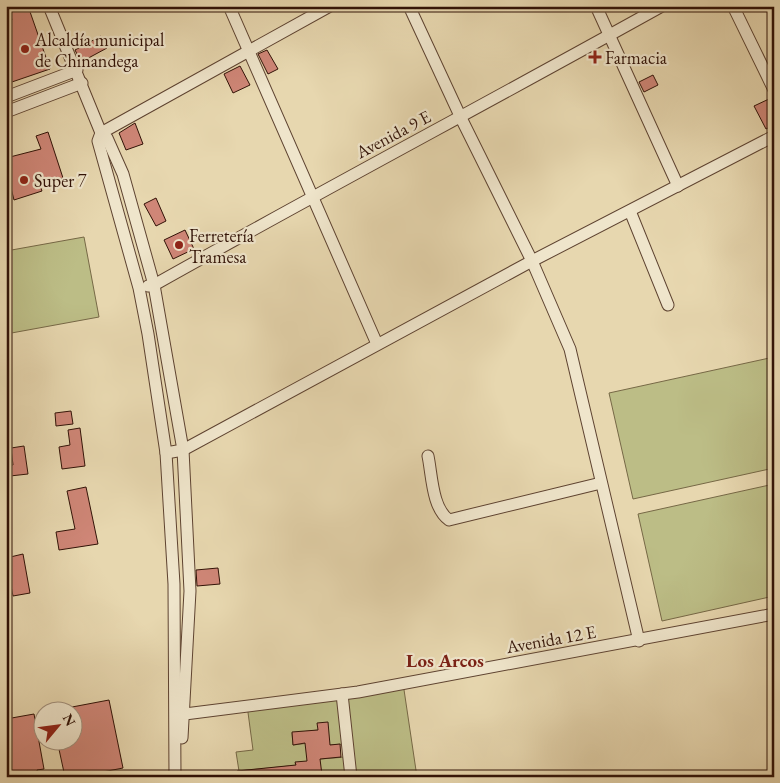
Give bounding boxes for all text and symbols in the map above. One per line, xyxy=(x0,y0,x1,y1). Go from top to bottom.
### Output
place label: Alcaldía municipal de Chinandega xyxy=(34,28,164,72)
marker: Alcaldía municipal de Chinandega xyxy=(19,43,31,55)
place label: Farmacia xyxy=(605,46,668,69)
marker: Farmacia xyxy=(589,51,601,63)
street label: Avenida 9 E xyxy=(351,105,435,164)
place label: Super 7 xyxy=(34,169,87,192)
marker: Super 7 xyxy=(18,174,30,186)
place label: Ferretería Tramesa xyxy=(189,224,255,268)
marker: Ferretería Tramesa xyxy=(173,239,185,251)
street label: Avenida 12 E xyxy=(503,620,598,658)
district label: Los Arcos xyxy=(406,648,484,673)
north arrow xyxy=(32,700,82,750)
text: N xyxy=(59,710,80,730)

